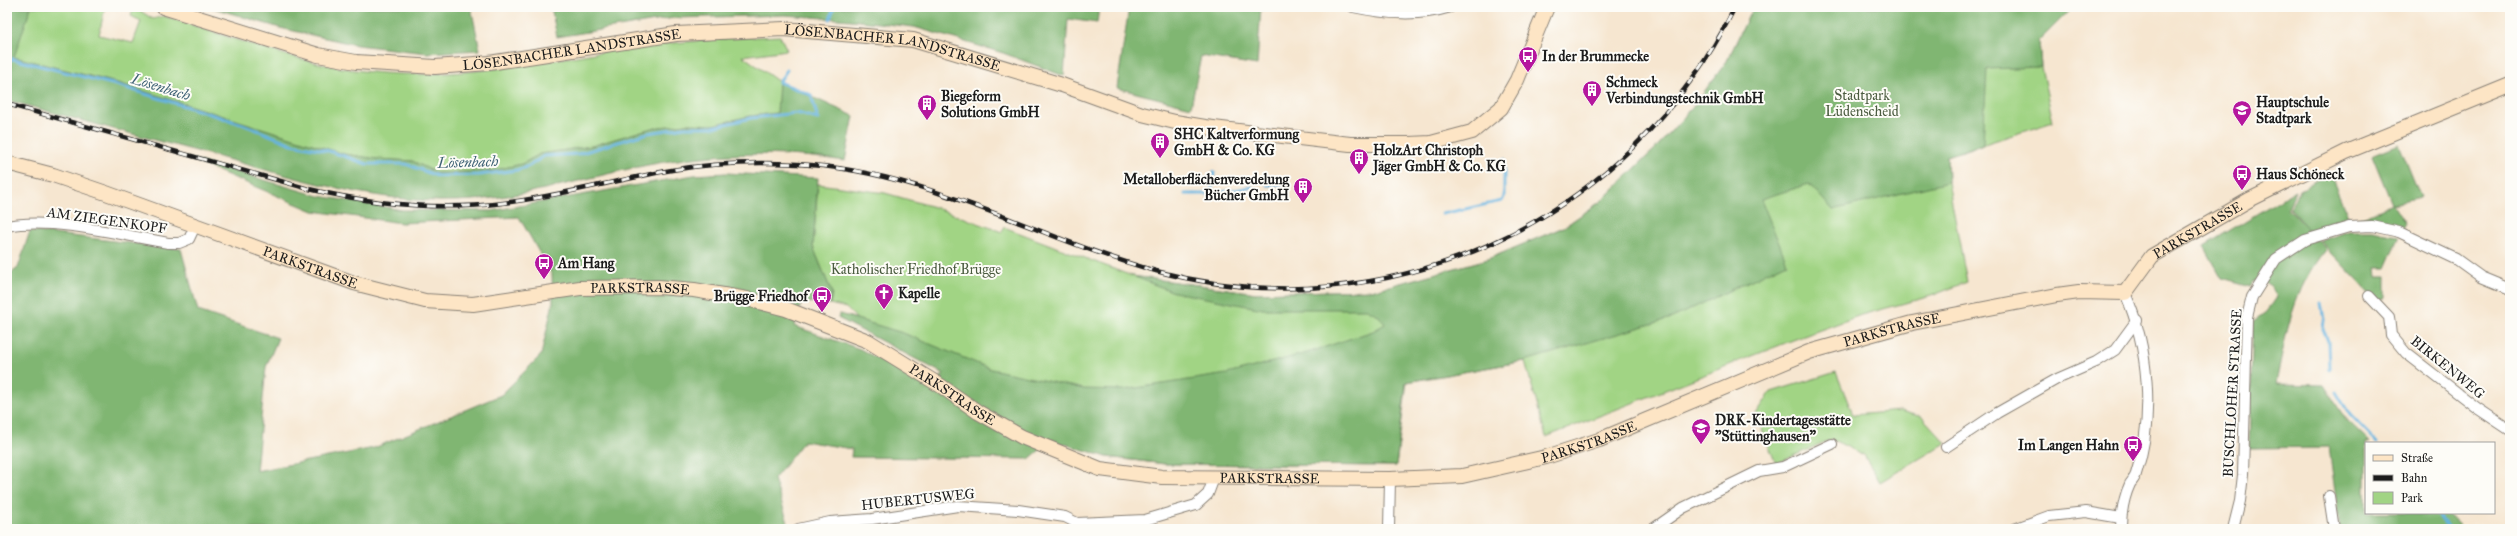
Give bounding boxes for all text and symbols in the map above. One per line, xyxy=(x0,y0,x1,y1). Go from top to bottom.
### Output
street label: LÖSENBACHER LANDSTRASSE xyxy=(784,20,1002,75)
street label: LÖSENBACHER LANDSTRASSE xyxy=(462,25,682,74)
bus stop icon: In der Brummecke xyxy=(1517,45,1539,73)
place label: In der Brummecke xyxy=(1542,48,1649,65)
water label: Lösenbach xyxy=(128,69,193,105)
place label: Schmeck Verbindungstechnik GmbH xyxy=(1605,74,1764,108)
building icon: Schmeck Verbindungstechnik GmbH xyxy=(1581,79,1603,107)
park label: Stadtpark Lüdenscheid xyxy=(1825,87,1899,120)
place label: Biegeform Solutions GmbH xyxy=(941,88,1040,121)
building icon: Biegeform Solutions GmbH xyxy=(916,93,938,121)
place label: Hauptschule Stadtpark xyxy=(2256,94,2329,128)
school or university icon: Hauptschule Stadtpark xyxy=(2231,99,2253,127)
place label: SHC Kaltverformung GmbH & Co. KG xyxy=(1174,126,1299,159)
building icon: SHC Kaltverformung GmbH & Co. KG xyxy=(1149,131,1171,159)
place label: HolzArt Christoph Jäger GmbH & Co. KG xyxy=(1371,142,1506,176)
building icon: HolzArt Christoph Jäger GmbH & Co. KG xyxy=(1348,147,1370,175)
water label: Lösenbach xyxy=(436,152,499,172)
bus stop icon: Haus Schöneck xyxy=(2231,163,2253,191)
place label: Haus Schöneck xyxy=(2256,166,2345,183)
place label: Metalloberflächenveredelung Bücher GmbH xyxy=(1123,171,1289,204)
building icon: Metalloberflächenveredelung Bücher GmbH xyxy=(1292,176,1314,204)
street label: PARKSTRASSE xyxy=(2150,198,2245,263)
street label: AM ZIEGENKOPF xyxy=(45,204,168,237)
street label: PARKSTRASSE xyxy=(260,243,360,293)
bus stop icon: Am Hang xyxy=(533,252,555,280)
place label: Am Hang xyxy=(557,255,615,273)
park label: Katholischer Friedhof Brügge xyxy=(831,261,1001,278)
street label: PARKSTRASSE xyxy=(590,279,691,299)
church icon: Kapelle xyxy=(873,282,895,310)
bus stop icon: Brügge Friedhof xyxy=(811,285,833,313)
place label: Kapelle xyxy=(898,285,940,303)
place label: Brügge Friedhof xyxy=(714,288,810,306)
street label: BUSCHLOHER STRASSE xyxy=(2220,308,2245,478)
street label: PARKSTRASSE xyxy=(1841,310,1942,351)
street label: BIRKENWEG xyxy=(2407,332,2488,402)
street label: PARKSTRASSE xyxy=(906,360,998,429)
place label: DRK-Kindertagesstätte "Stüttinghausen" xyxy=(1715,412,1851,446)
street label: PARKSTRASSE xyxy=(1540,417,1639,467)
school or university icon: DRK-Kindertagesstätte "Stüttinghausen" xyxy=(1690,417,1712,445)
bus stop icon: Im Langen Hahn xyxy=(2122,434,2144,462)
place label: Im Langen Hahn xyxy=(2018,437,2119,455)
legend xyxy=(2365,442,2495,514)
text: Straße xyxy=(2401,451,2433,465)
street label: PARKSTRASSE xyxy=(1219,470,1320,487)
text: Bahn xyxy=(2401,471,2428,485)
street label: HUBERTUSWEG xyxy=(860,485,976,514)
text: Park xyxy=(2401,491,2423,505)

